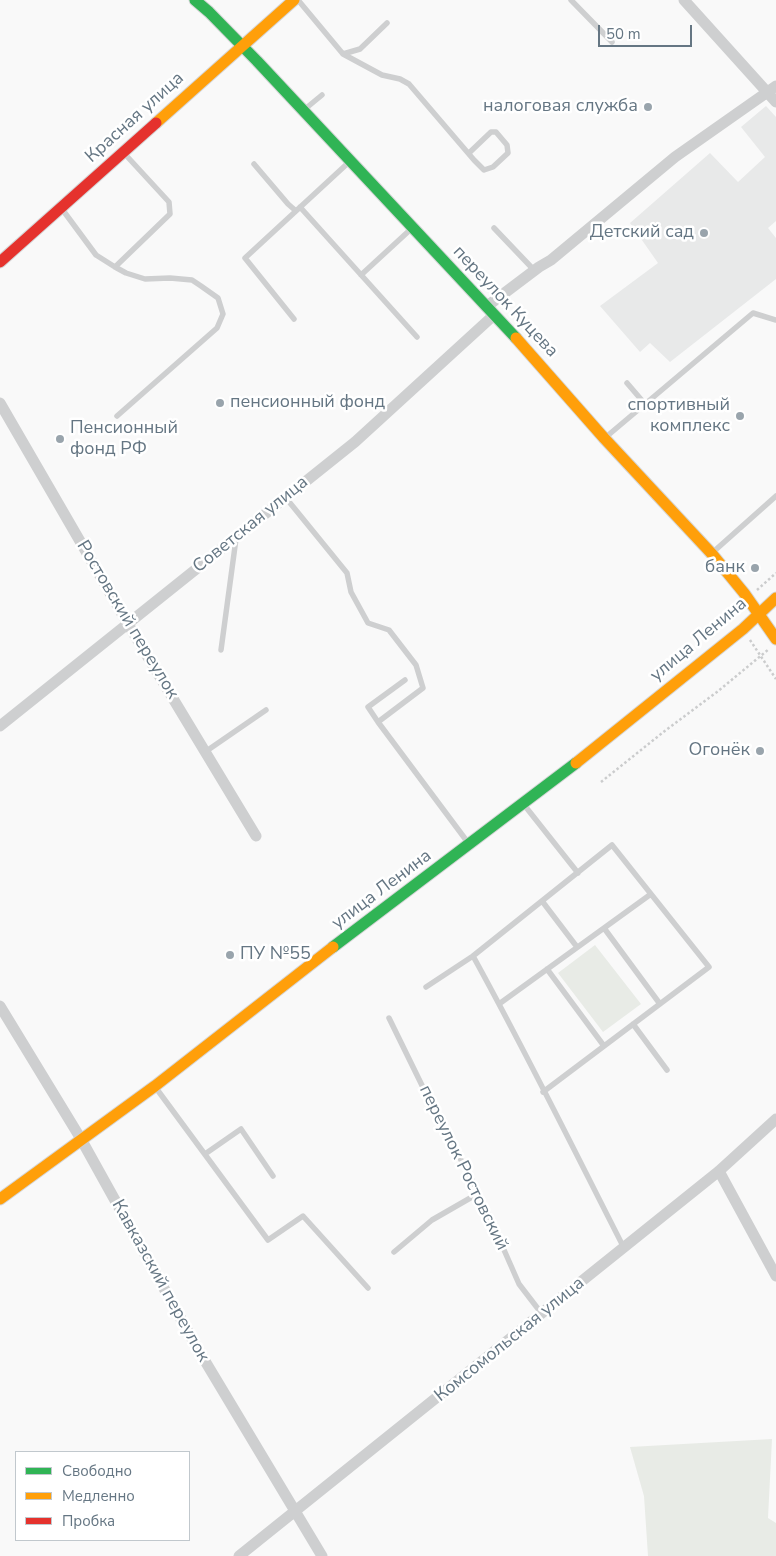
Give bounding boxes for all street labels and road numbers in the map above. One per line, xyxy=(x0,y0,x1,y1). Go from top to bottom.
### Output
street label: Красная улица xyxy=(81,68,189,168)
street label: переулок Куцева xyxy=(448,242,562,362)
street label: Советская улица xyxy=(189,472,313,578)
street label: Ростовский переулок xyxy=(71,537,183,703)
street label: улица Ленина xyxy=(646,593,752,687)
street label: улица Ленина xyxy=(328,845,436,935)
street label: переулок Ростовский xyxy=(414,1082,512,1254)
street label: Кавказский переулок xyxy=(106,1196,214,1366)
street label: Комсомольская улица xyxy=(431,1273,589,1407)

